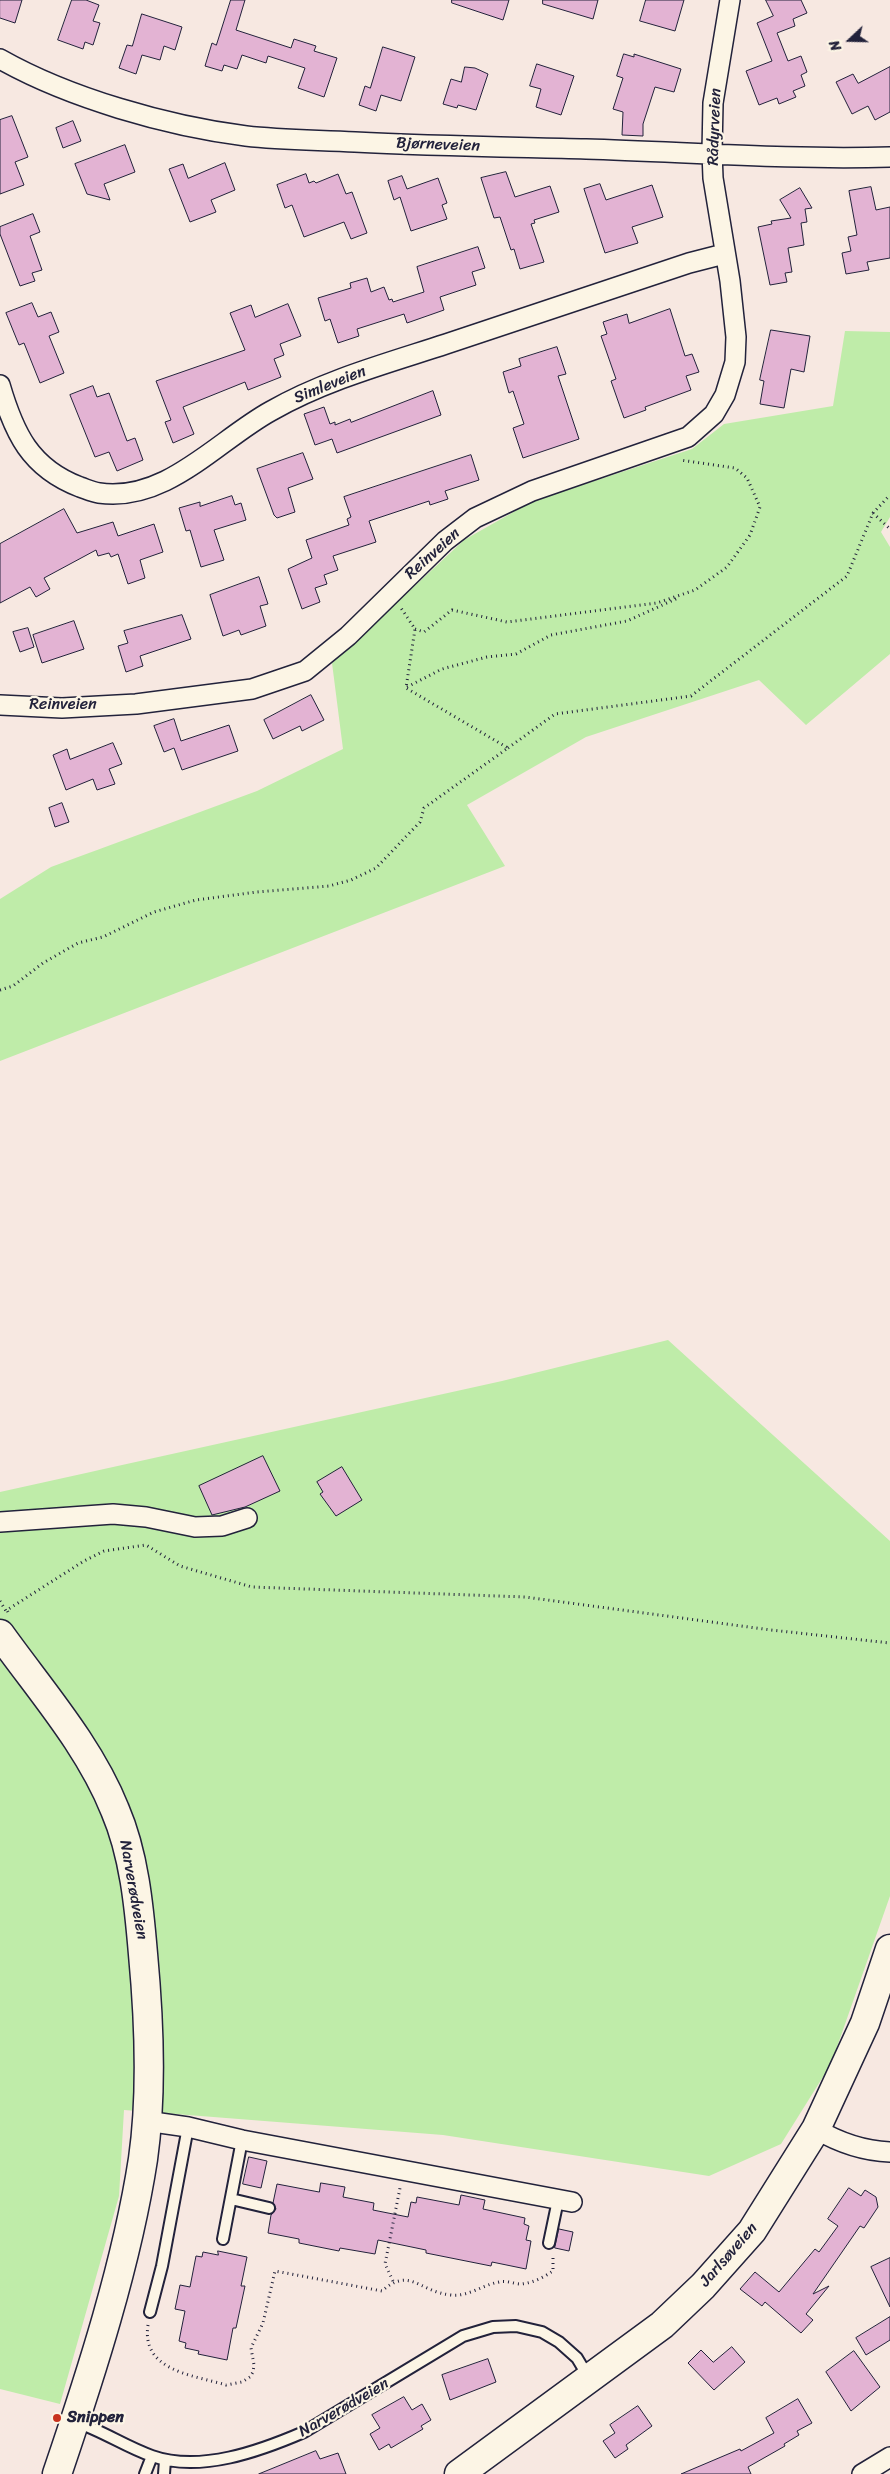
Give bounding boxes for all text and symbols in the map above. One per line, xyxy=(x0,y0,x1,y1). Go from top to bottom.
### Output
north arrow xyxy=(825,15,875,65)
text: N xyxy=(822,37,849,55)
street label: Rådyrveien xyxy=(704,88,726,166)
street label: Bjørneveien xyxy=(396,134,480,156)
street label: Simleveien xyxy=(291,362,369,408)
street label: Reinveien xyxy=(402,524,464,584)
street label: Reinveien xyxy=(29,695,97,715)
street label: Narverødveien xyxy=(115,1839,151,1941)
street label: Jarlsøveien xyxy=(696,2219,762,2291)
street label: Narverødveien xyxy=(295,2374,393,2442)
place label: Snippen xyxy=(67,2408,124,2428)
marker: Snippen xyxy=(51,2412,63,2424)

